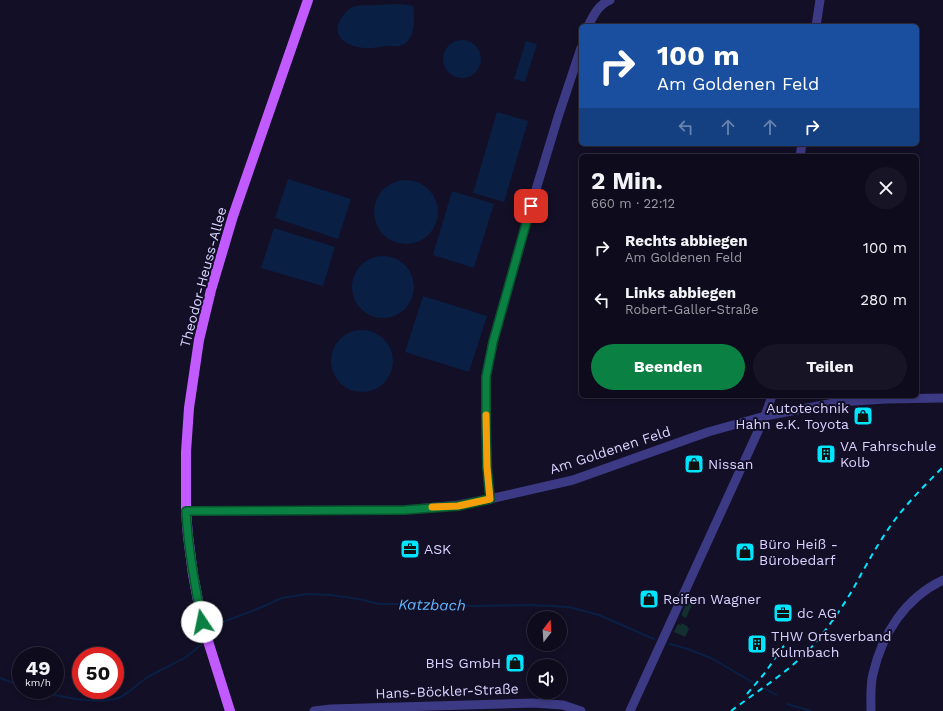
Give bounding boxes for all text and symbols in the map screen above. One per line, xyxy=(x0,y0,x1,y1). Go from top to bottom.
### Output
text: 100 m xyxy=(657,39,740,72)
icon: right xyxy=(591,40,643,92)
text: Am Goldenen Feld xyxy=(657,73,819,94)
icon: left xyxy=(675,116,697,138)
icon: ahead xyxy=(717,116,739,138)
icon: ahead xyxy=(759,116,781,138)
icon: right xyxy=(801,116,823,138)
text: 2 Min. xyxy=(591,167,663,195)
button: close xyxy=(865,167,907,209)
pin xyxy=(514,189,548,223)
icon: arrive xyxy=(520,195,542,217)
text: 660 m · 22:12 xyxy=(591,196,675,211)
street label: Theodor-Heuss-Allee xyxy=(177,205,229,349)
text: Rechts abbiegen xyxy=(625,232,747,250)
icon: right xyxy=(591,237,613,259)
text: 100 m xyxy=(863,239,907,257)
text: Am Goldenen Feld xyxy=(625,250,742,265)
text: Links abbiegen xyxy=(625,284,736,302)
icon: left xyxy=(591,289,613,311)
text: 280 m xyxy=(860,291,907,309)
text: Robert-Galler-Straße xyxy=(625,302,758,317)
button: Beenden xyxy=(591,344,745,390)
button: Teilen xyxy=(753,344,907,390)
place label: Autotechnik Hahn e.K. Toyota xyxy=(735,400,849,432)
shop icon: Autotechnik Hahn e.K. Toyota xyxy=(852,405,874,427)
street label: Am Goldenen Feld xyxy=(548,423,672,477)
place label: VA Fahrschule Kolb xyxy=(840,438,936,470)
building icon: VA Fahrschule Kolb xyxy=(815,443,837,465)
shop icon: Nissan xyxy=(683,453,705,475)
place label: Nissan xyxy=(708,456,753,472)
place label: Büro Heiß - Bürobedarf xyxy=(759,536,838,568)
office icon: ASK xyxy=(399,538,421,560)
place label: ASK xyxy=(424,541,451,557)
shop icon: Büro Heiß - Bürobedarf xyxy=(734,541,756,563)
shop icon: Reifen Wagner xyxy=(638,588,660,610)
place label: Reifen Wagner xyxy=(663,591,761,607)
water label: Katzbach xyxy=(398,595,466,615)
position arrow xyxy=(181,601,223,643)
office icon: dc AG xyxy=(772,602,794,624)
place label: dc AG xyxy=(797,605,837,621)
north arrow xyxy=(527,611,567,651)
map controls xyxy=(527,611,567,699)
place label: THW Ortsverband Kulmbach xyxy=(771,628,892,660)
building icon: THW Ortsverband Kulmbach xyxy=(746,633,768,655)
speed limit sign: 50 xyxy=(72,647,124,699)
shop icon: BHS GmbH xyxy=(504,652,526,674)
place label: BHS GmbH xyxy=(425,655,501,671)
text: 49 xyxy=(25,656,51,680)
button: sound xyxy=(527,659,567,699)
text: km/h xyxy=(25,677,51,688)
street label: Hans-Böckler-Straße xyxy=(375,681,519,701)

